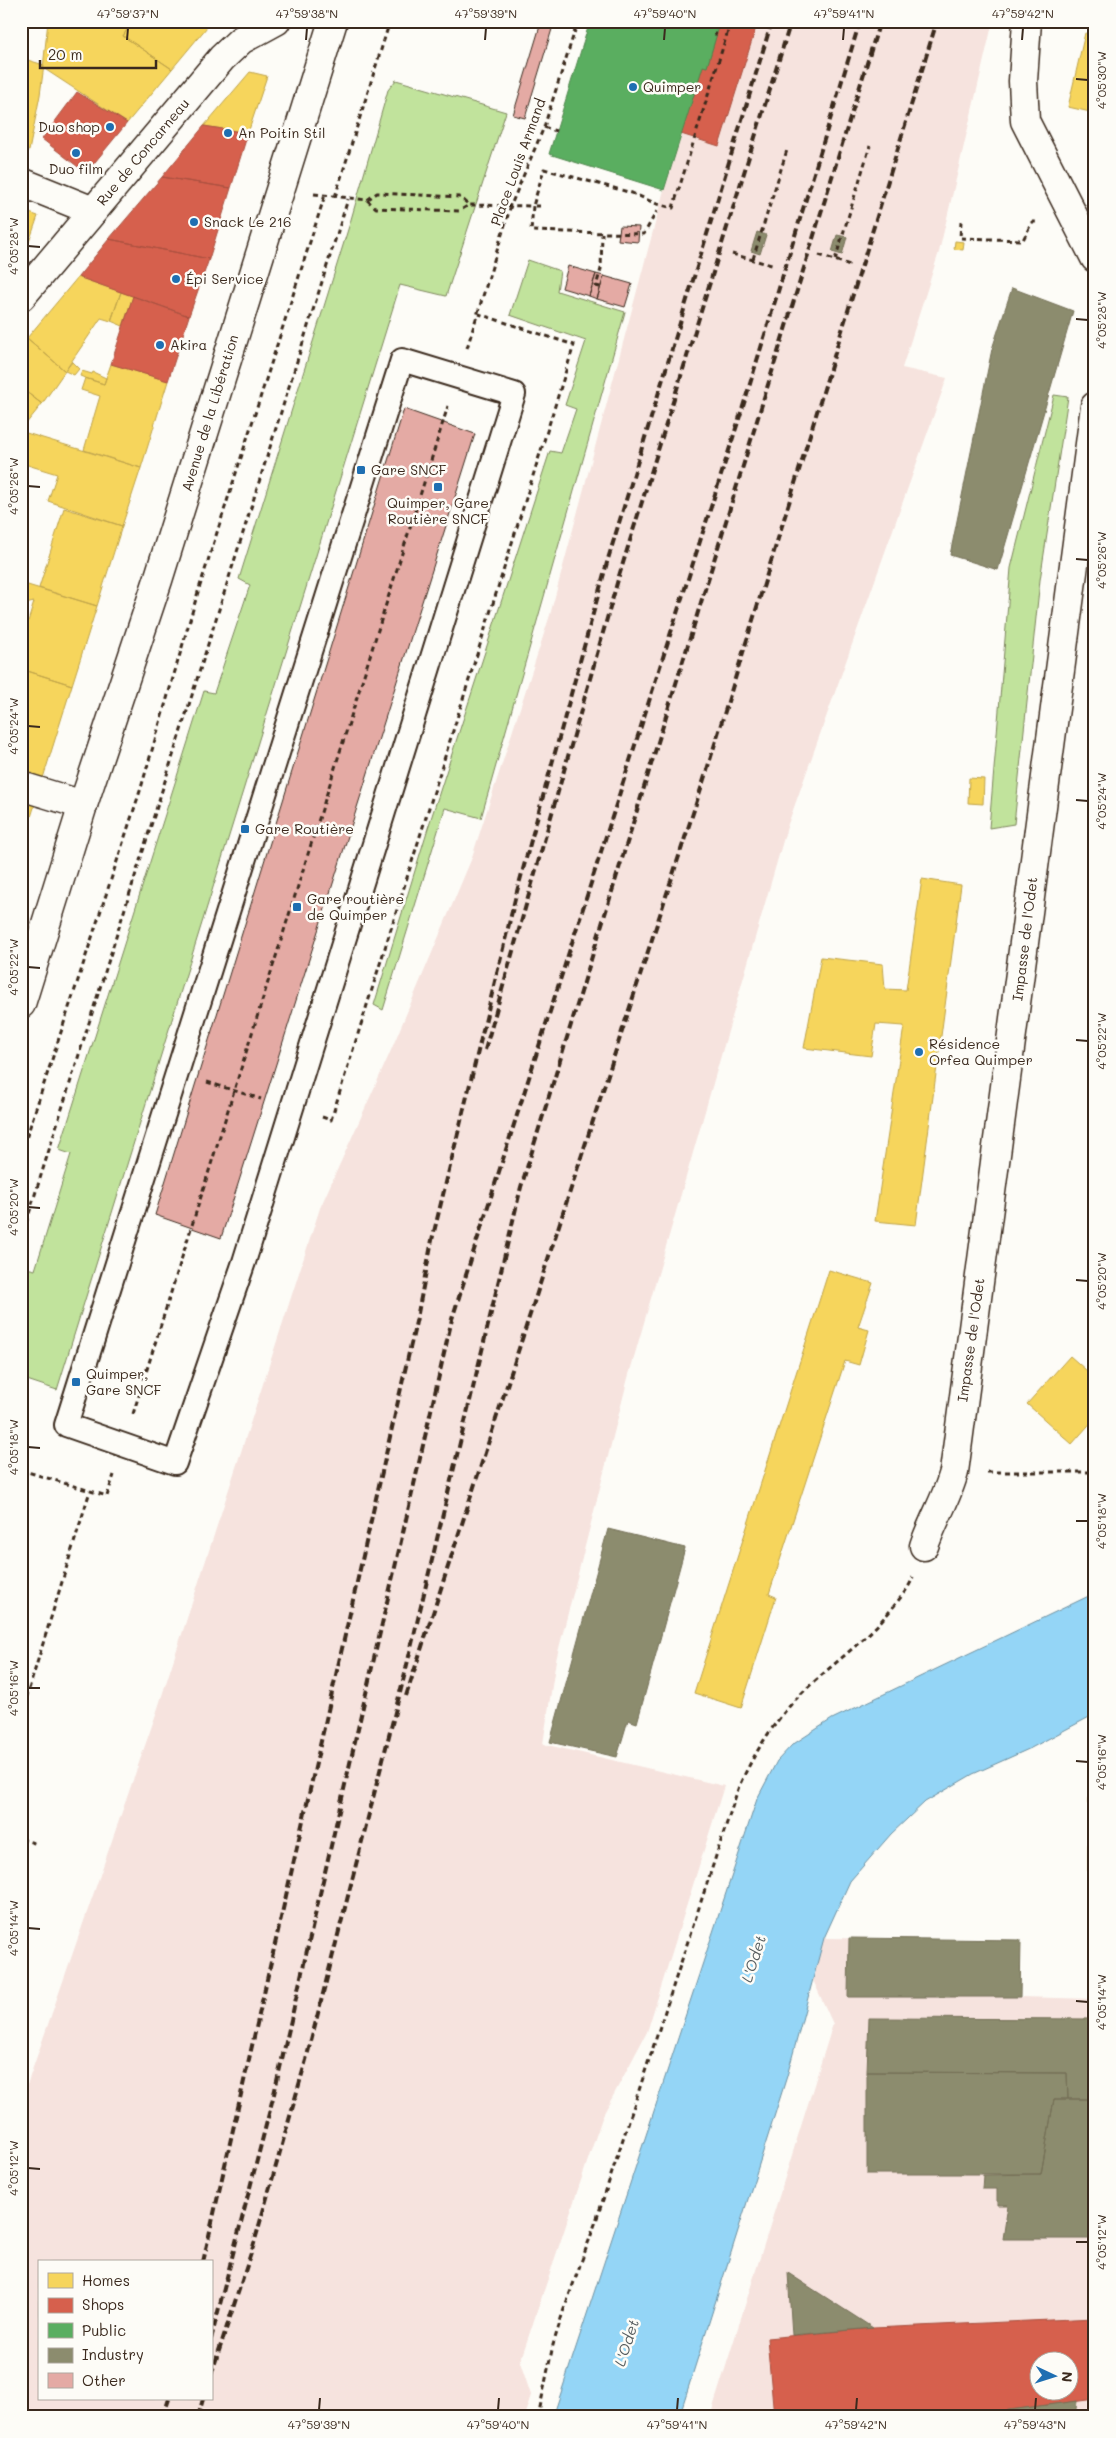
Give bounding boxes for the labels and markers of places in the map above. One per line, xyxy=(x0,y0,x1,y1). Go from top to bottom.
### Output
place label: Quimper xyxy=(643,77,701,96)
marker: Quimper xyxy=(627,81,639,93)
place label: Duo shop xyxy=(38,117,100,136)
marker: Duo shop xyxy=(104,121,116,133)
place label: An Poitin Stil xyxy=(238,123,326,142)
marker: An Poitin Stil xyxy=(222,127,234,139)
marker: Duo film xyxy=(70,147,82,159)
place label: Duo film xyxy=(49,159,103,178)
place label: Snack Le 216 xyxy=(204,212,292,231)
marker: Snack Le 216 xyxy=(188,216,200,228)
place label: Épi Service xyxy=(186,269,264,288)
marker: Épi Service xyxy=(170,273,182,285)
place label: Akira xyxy=(170,335,207,354)
marker: Akira xyxy=(154,339,166,351)
place label: Gare SNCF xyxy=(371,460,446,479)
marker: Gare SNCF xyxy=(355,464,367,476)
marker: Quimper, Gare Routière SNCF xyxy=(432,481,444,493)
place label: Quimper, Gare Routière SNCF xyxy=(387,493,489,528)
place label: Gare Routière xyxy=(255,819,354,838)
marker: Gare Routière xyxy=(239,823,251,835)
place label: Gare routière de Quimper xyxy=(307,889,404,924)
marker: Gare routière de Quimper xyxy=(291,901,303,913)
place label: Résidence Orfea Quimper xyxy=(929,1034,1033,1069)
marker: Résidence Orfea Quimper xyxy=(913,1046,925,1058)
place label: Quimper, Gare SNCF xyxy=(86,1364,161,1399)
marker: Quimper, Gare SNCF xyxy=(70,1376,82,1388)

